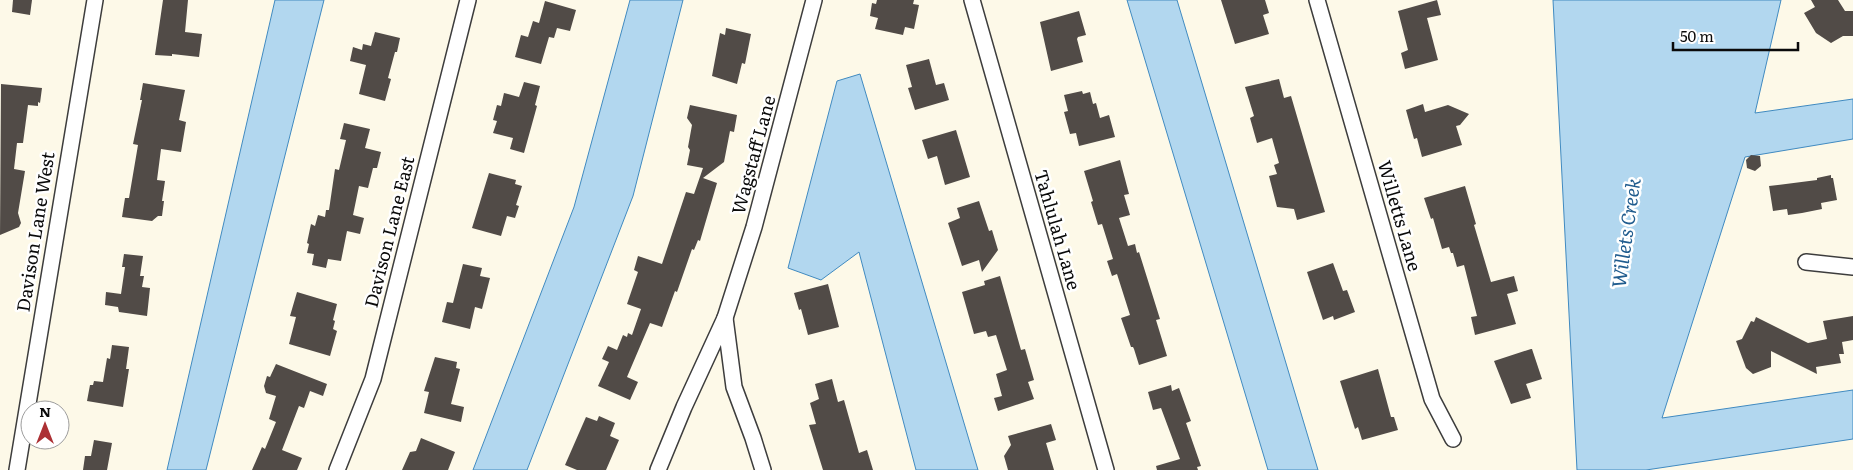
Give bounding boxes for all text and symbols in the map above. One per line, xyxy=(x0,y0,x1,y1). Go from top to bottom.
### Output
scale bar xyxy=(1673,20,1798,52)
text: 50 m xyxy=(1680,24,1714,47)
street label: Wagstaff Lane xyxy=(724,92,781,217)
street label: Davison Lane West xyxy=(9,149,61,314)
street label: Davison Lane East xyxy=(357,152,421,310)
street label: Willetts Lane xyxy=(1372,157,1429,274)
street label: Tahlulah Lane xyxy=(1028,166,1089,293)
water label: Willets Creek xyxy=(1603,175,1647,290)
north arrow xyxy=(20,400,70,450)
text: N xyxy=(39,401,51,421)

